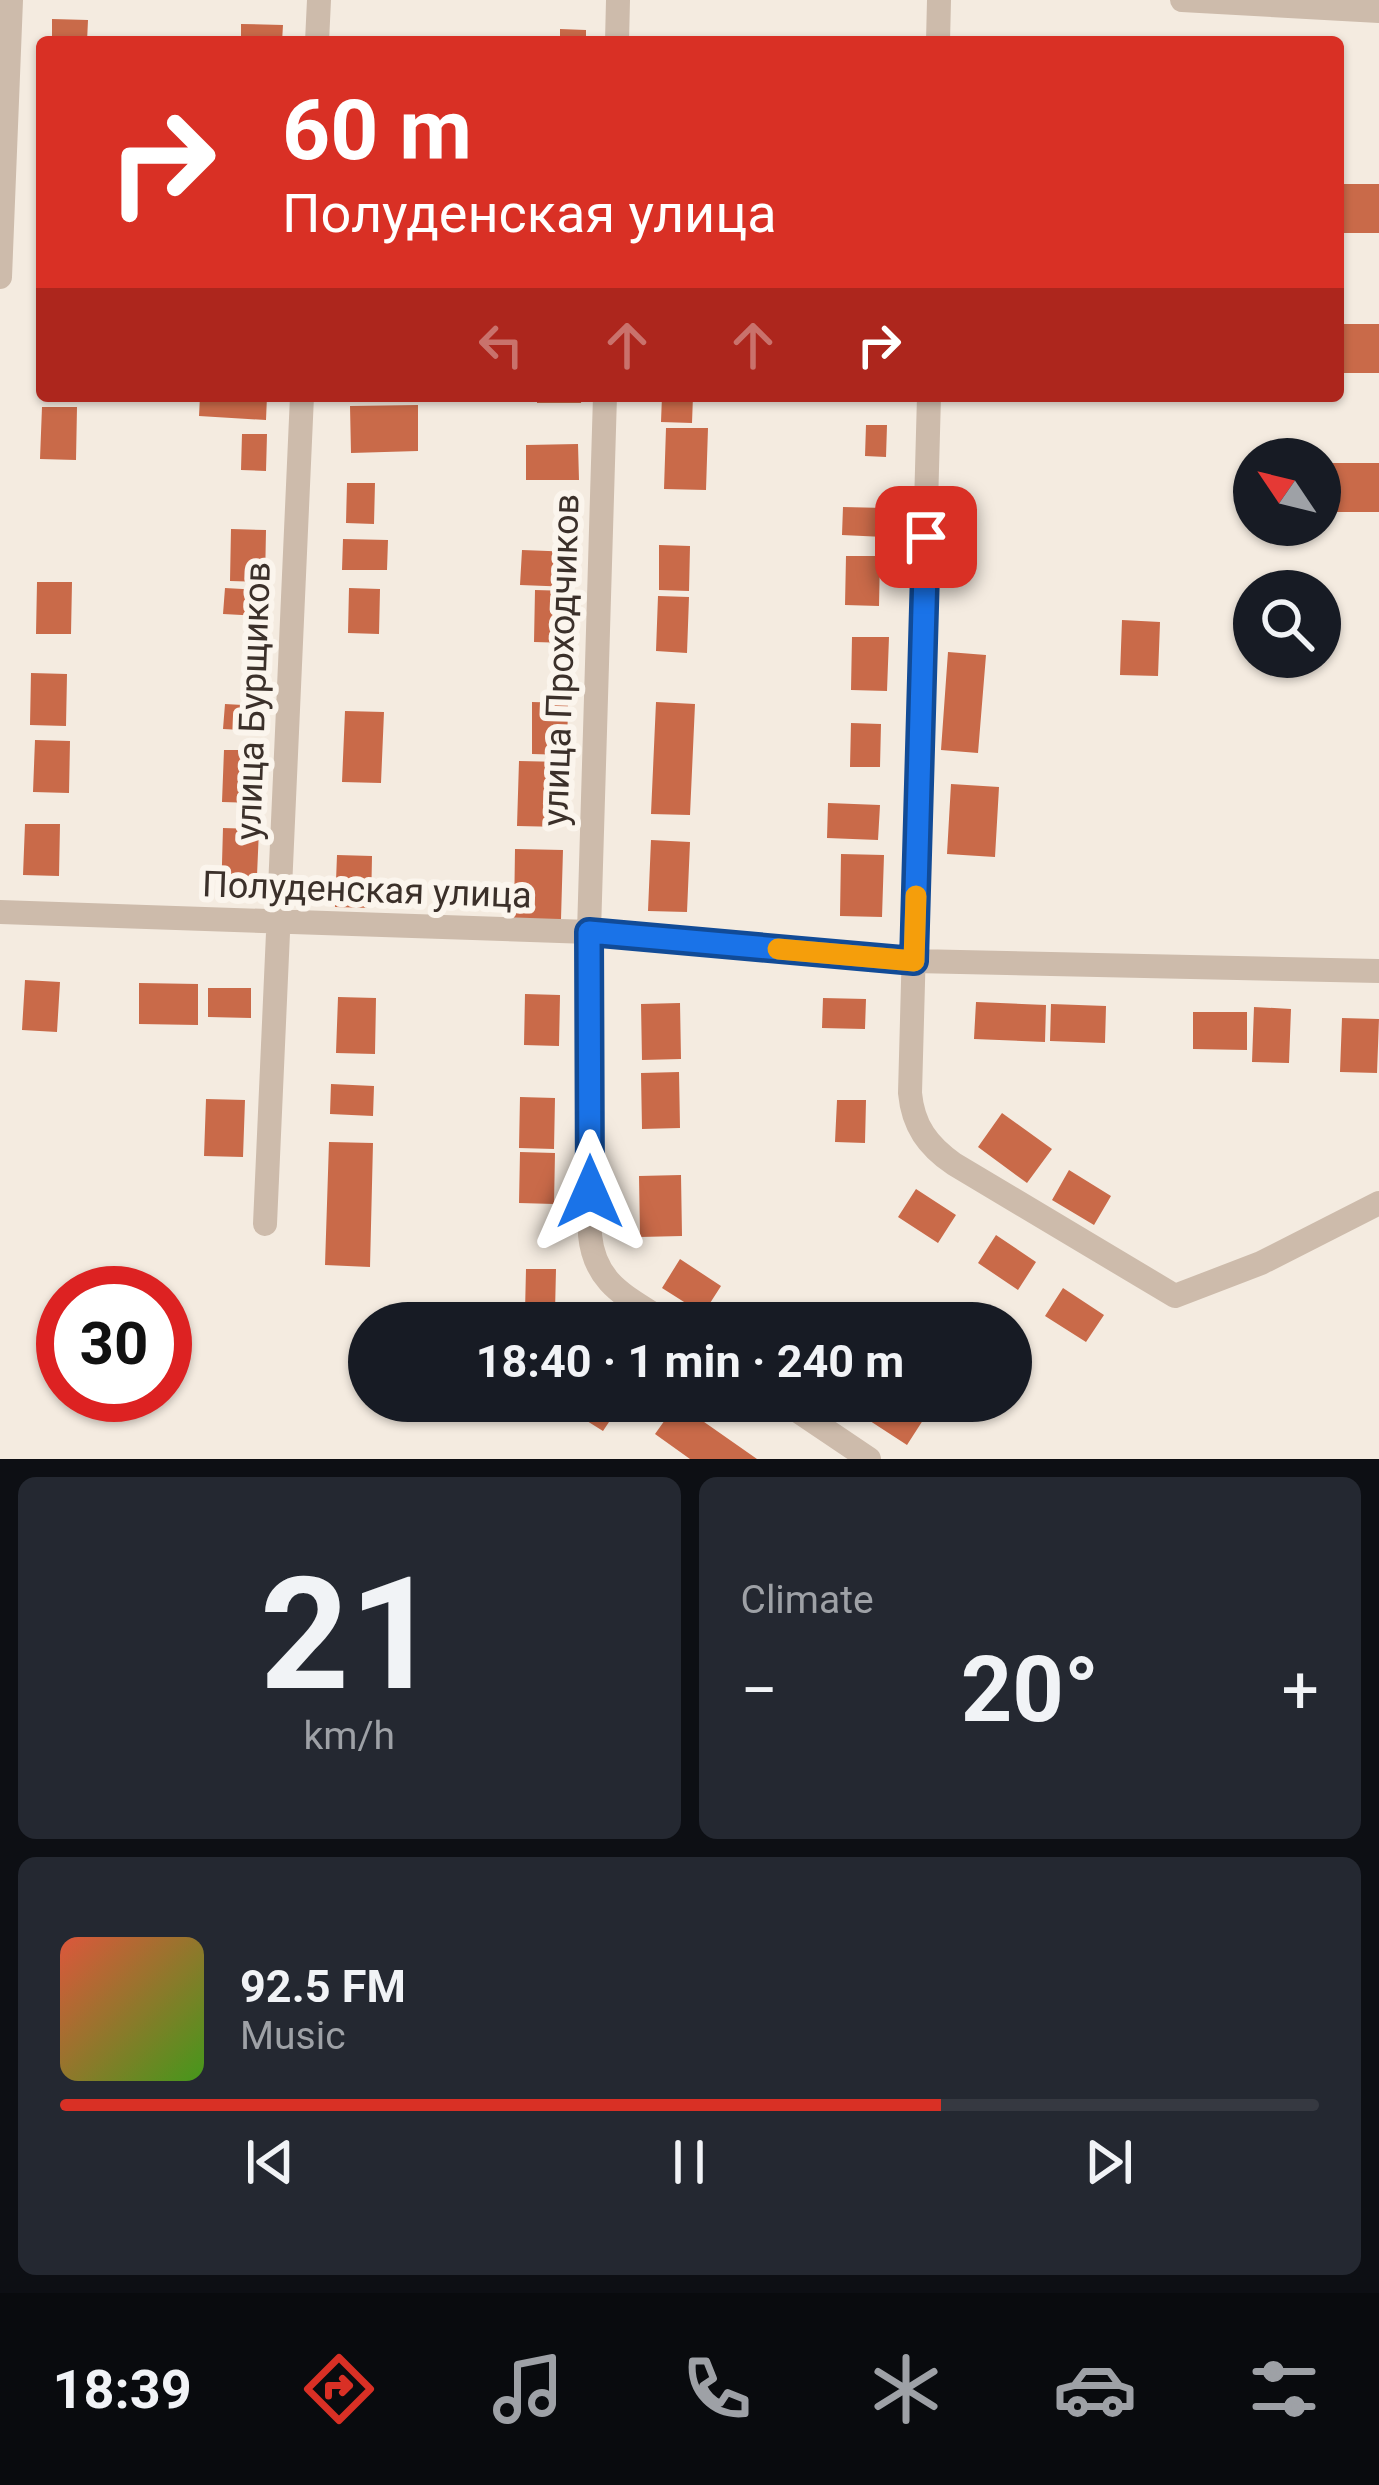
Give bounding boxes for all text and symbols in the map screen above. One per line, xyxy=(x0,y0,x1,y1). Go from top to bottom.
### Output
text: 60 m xyxy=(282,81,472,180)
icon: right xyxy=(84,84,240,240)
text: Полуденская улица xyxy=(282,182,777,245)
icon: left xyxy=(468,312,534,378)
icon: ahead xyxy=(594,312,660,378)
icon: ahead xyxy=(720,312,786,378)
icon: right xyxy=(846,312,912,378)
north arrow xyxy=(1233,438,1341,546)
map controls xyxy=(1233,438,1341,678)
pin xyxy=(875,486,977,588)
street label: улица Проходчиков xyxy=(534,493,588,827)
icon: arrive xyxy=(893,504,959,570)
street label: улица Бурщиков xyxy=(227,561,279,841)
button: search xyxy=(1233,570,1341,678)
street label: Полуденская улица xyxy=(201,863,533,917)
position arrow xyxy=(527,1129,653,1255)
speed limit sign: 30 xyxy=(36,1266,192,1422)
text: 18:40 · 1 min · 240 m xyxy=(476,1335,904,1388)
text: 21 xyxy=(260,1543,439,1726)
text: Climate xyxy=(741,1577,874,1623)
text: 20° xyxy=(961,1638,1099,1743)
text: − xyxy=(741,1652,778,1729)
text: + xyxy=(1282,1652,1319,1729)
text: km/h xyxy=(303,1713,395,1759)
text: 92.5 FM xyxy=(240,1960,406,2013)
text: Music xyxy=(240,2013,346,2059)
icon: previous xyxy=(237,2129,303,2195)
icon: pause xyxy=(656,2129,722,2195)
icon: next xyxy=(1076,2129,1142,2195)
icon: directions xyxy=(297,2347,381,2431)
icon: music xyxy=(486,2347,570,2431)
icon: phone xyxy=(675,2347,759,2431)
icon: climate xyxy=(864,2347,948,2431)
icon: car xyxy=(1053,2347,1137,2431)
icon: filters xyxy=(1242,2347,1326,2431)
text: 18:39 xyxy=(53,2358,192,2421)

